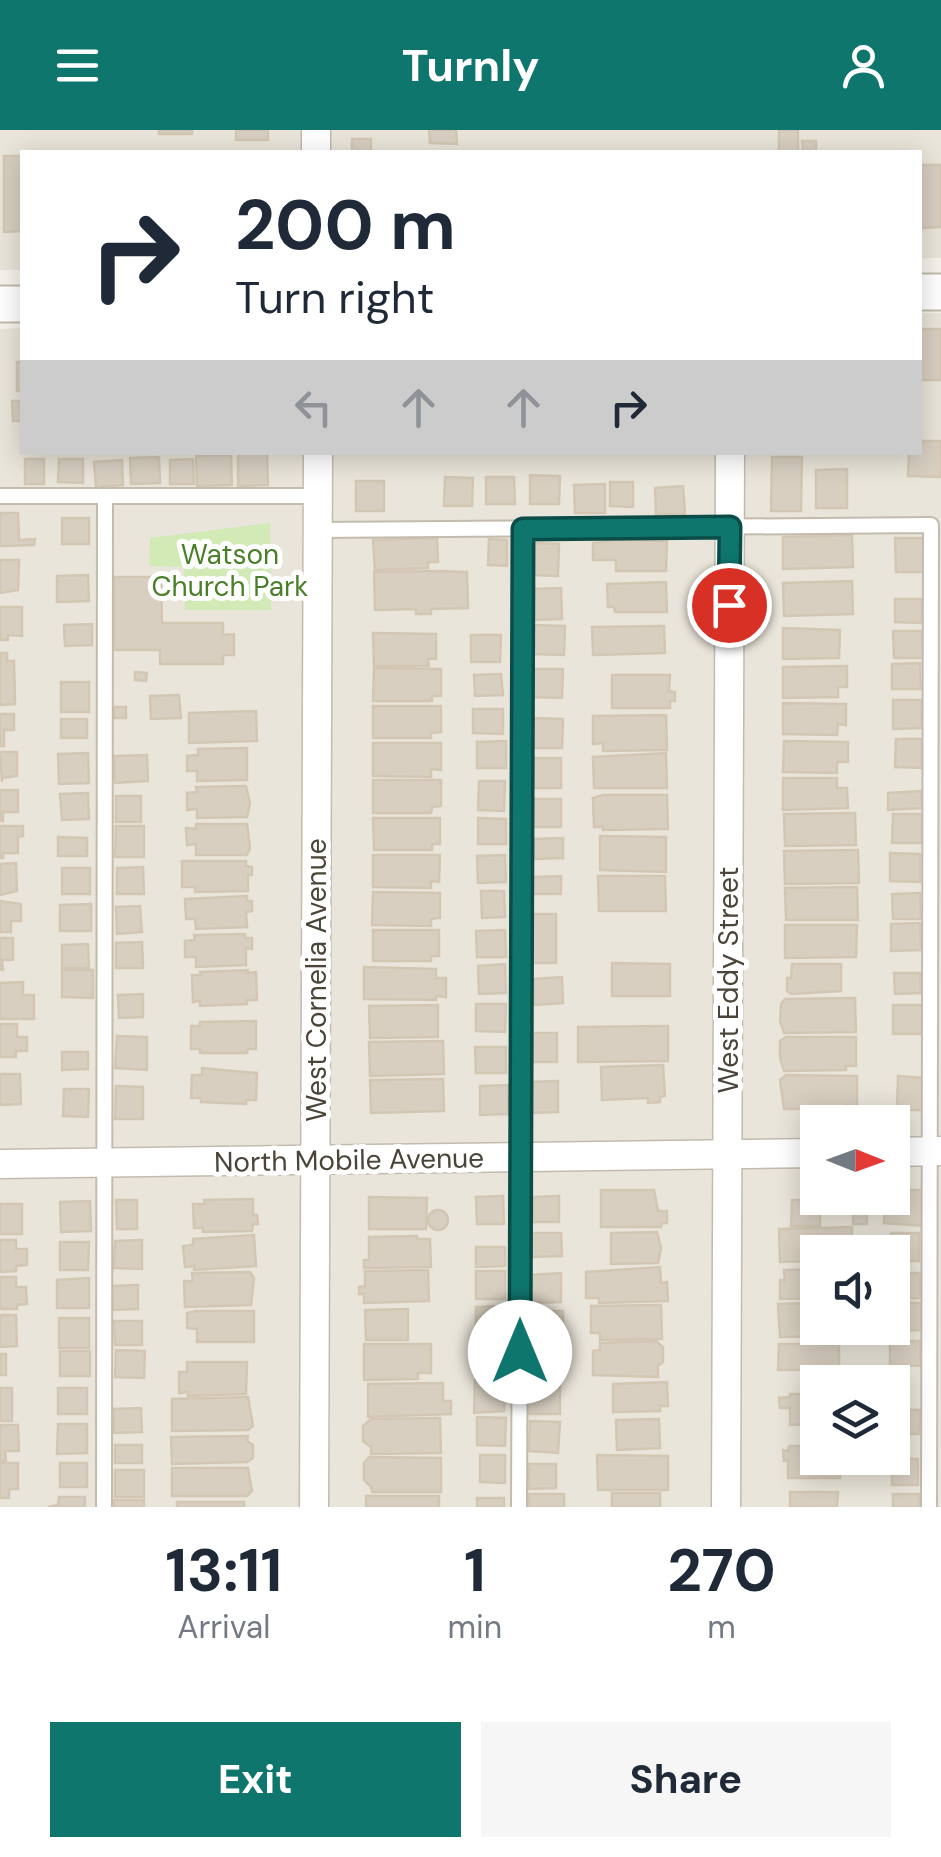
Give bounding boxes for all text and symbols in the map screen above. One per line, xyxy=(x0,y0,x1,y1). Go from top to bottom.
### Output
text: Turnly xyxy=(402,36,539,95)
icon: menu xyxy=(50,38,105,93)
icon: person xyxy=(836,38,891,93)
text: 200 m xyxy=(235,180,456,271)
icon: right xyxy=(70,190,200,320)
text: Turn right xyxy=(235,268,434,327)
icon: left xyxy=(286,380,341,435)
icon: ahead xyxy=(391,380,446,435)
icon: ahead xyxy=(496,380,551,435)
icon: right xyxy=(601,380,656,435)
park label: Watson Church Park xyxy=(152,536,308,605)
pin xyxy=(687,563,772,648)
icon: arrive xyxy=(702,578,757,633)
street label: West Cornelia Avenue xyxy=(298,838,335,1122)
street label: West Eddy Street xyxy=(710,867,747,1093)
north arrow xyxy=(800,1105,910,1215)
map controls xyxy=(800,1105,910,1475)
street label: North Mobile Avenue xyxy=(214,1139,484,1181)
button: sound xyxy=(800,1235,910,1345)
position arrow xyxy=(468,1300,572,1404)
button: layers xyxy=(800,1365,910,1475)
text: 13:11 xyxy=(165,1531,282,1610)
text: 1 xyxy=(464,1531,486,1610)
text: 270 xyxy=(667,1531,776,1610)
text: Arrival xyxy=(177,1606,270,1648)
text: min xyxy=(448,1606,502,1648)
text: m xyxy=(707,1606,736,1648)
button: Exit xyxy=(50,1722,461,1837)
button: Share xyxy=(481,1722,891,1837)

